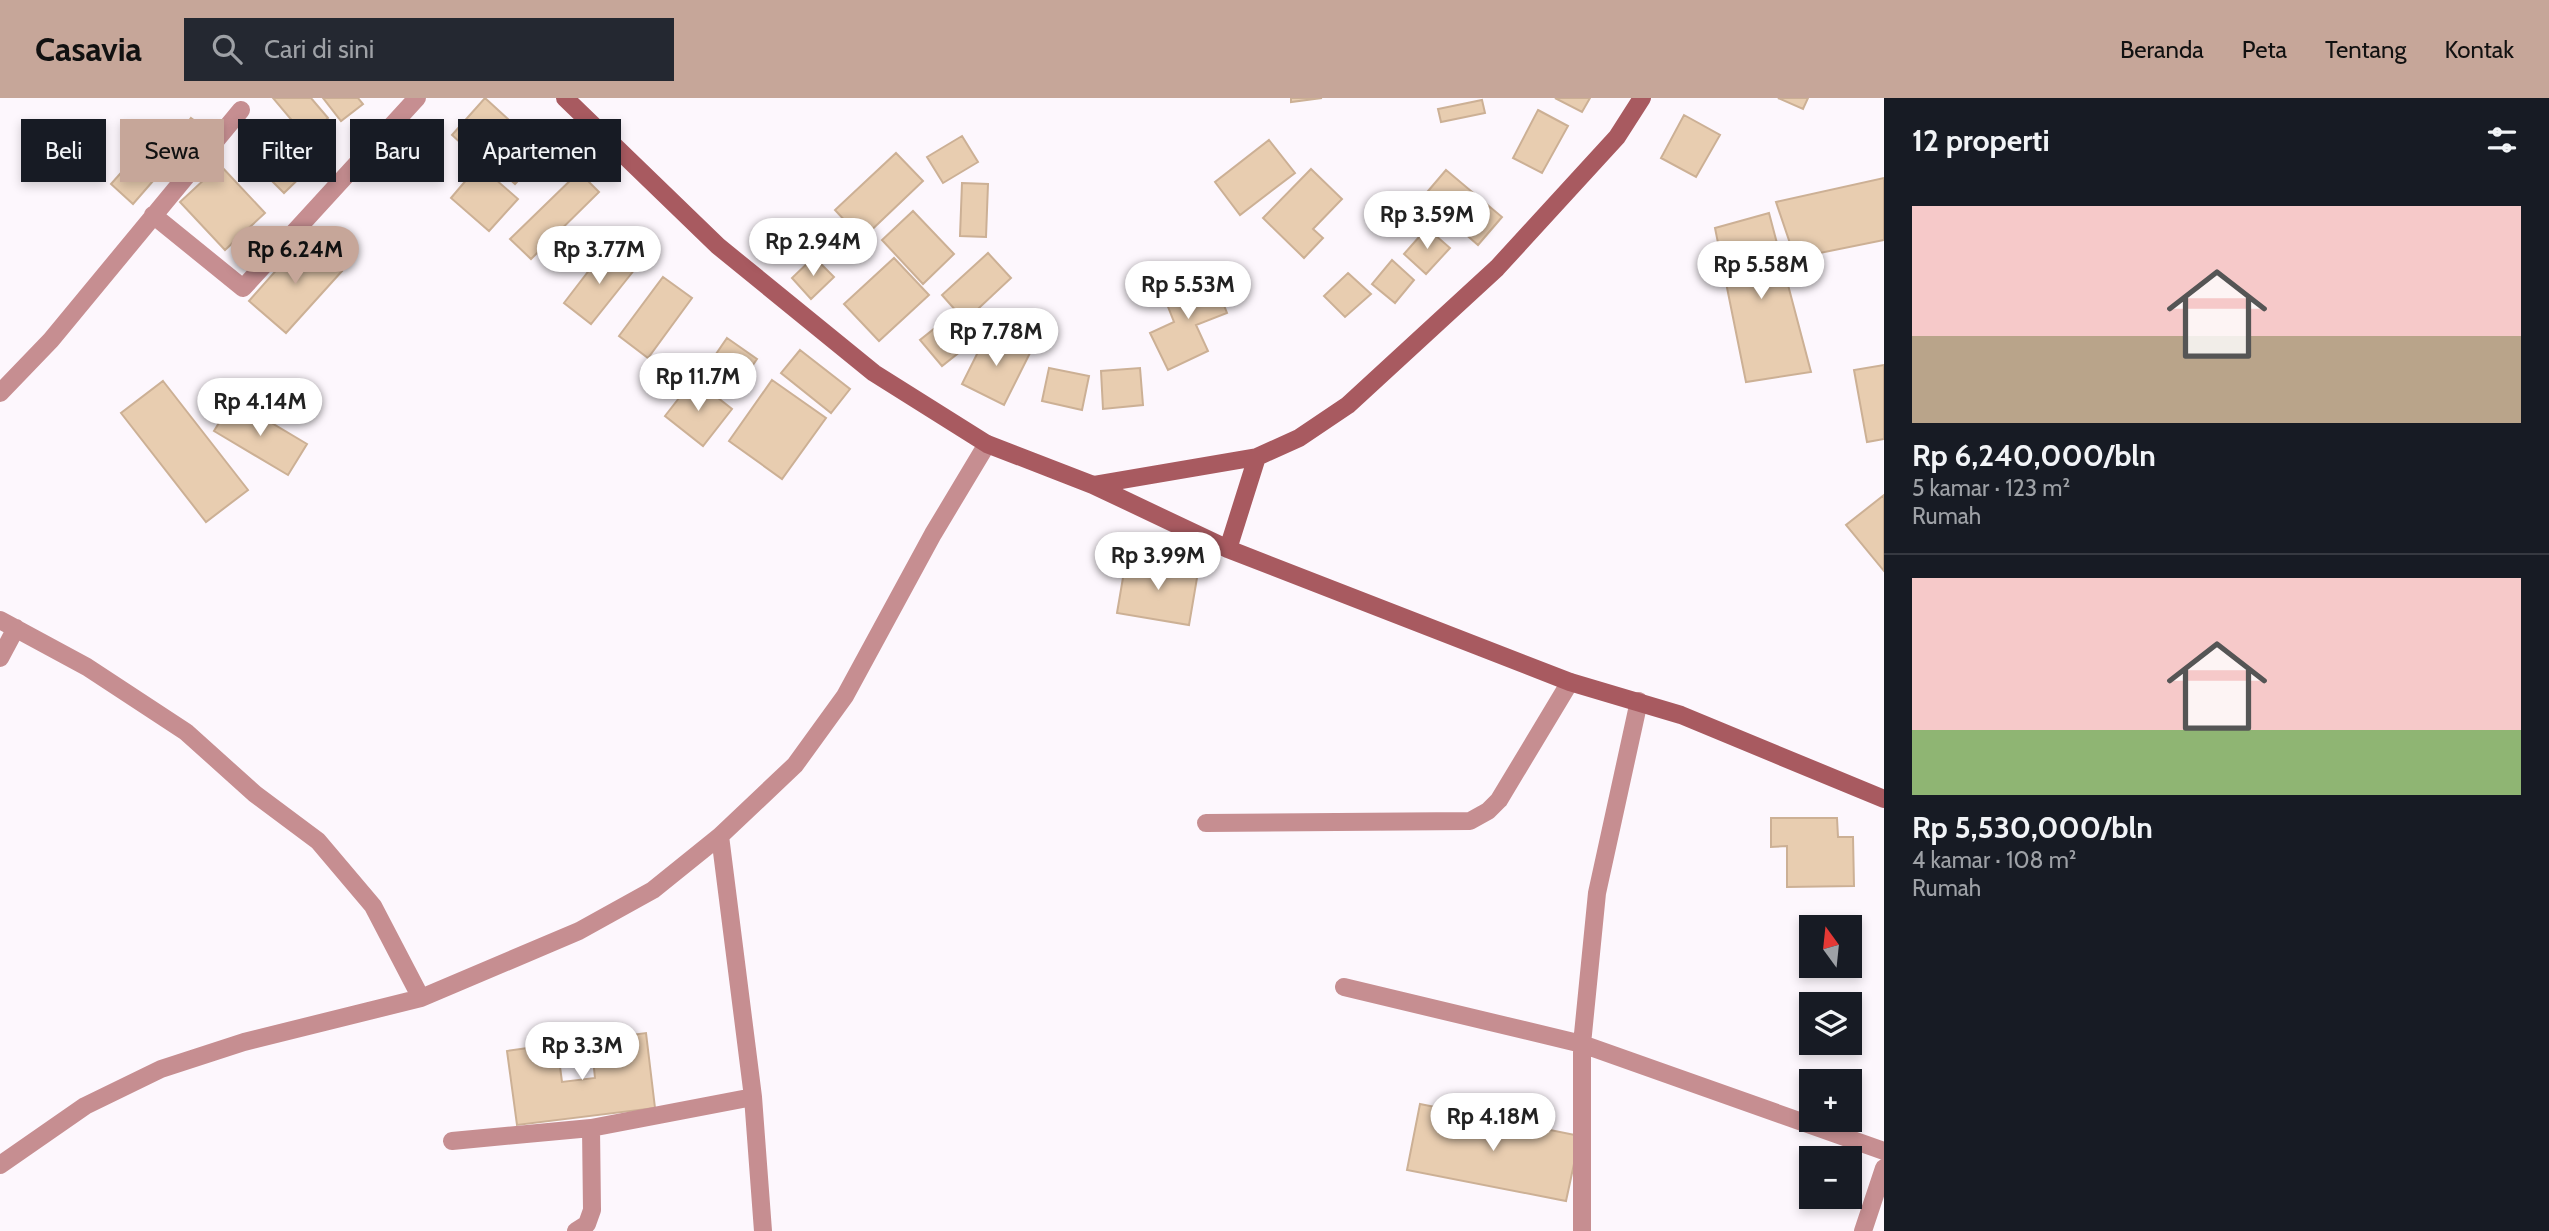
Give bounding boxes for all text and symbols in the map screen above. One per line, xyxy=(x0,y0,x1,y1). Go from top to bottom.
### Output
search box xyxy=(184,18,674,81)
text: Casavia xyxy=(35,29,142,69)
icon: search xyxy=(208,30,246,68)
text: Cari di sini xyxy=(264,33,374,65)
text: Beranda xyxy=(2120,35,2204,64)
text: Peta xyxy=(2242,35,2287,64)
text: Tentang xyxy=(2325,35,2406,64)
text: Kontak xyxy=(2444,35,2514,64)
chip: Beli xyxy=(21,119,106,182)
chip: Sewa xyxy=(120,119,224,182)
chip: Filter xyxy=(238,119,336,182)
chip: Baru xyxy=(350,119,444,182)
chip: Apartemen xyxy=(458,119,621,182)
icon: filters xyxy=(2483,121,2521,159)
text: 12 properti xyxy=(1912,122,2050,159)
pin: Rp 3.59M xyxy=(1355,192,1499,251)
text: Rp 3.59M xyxy=(1380,200,1474,228)
pin: Rp 2.94M xyxy=(741,218,885,278)
pin: Rp 6.24M xyxy=(223,226,367,286)
pin: Rp 3.77M xyxy=(527,226,671,286)
text: Rp 2.94M xyxy=(765,227,861,255)
text: Rp 6.24M xyxy=(247,235,343,263)
text: Rp 3.77M xyxy=(553,235,645,263)
pin: Rp 5.58M xyxy=(1689,242,1833,301)
text: Rp 5.58M xyxy=(1713,250,1809,278)
icon: home xyxy=(2154,251,2280,377)
pin: Rp 5.53M xyxy=(1116,262,1260,321)
text: Rp 5.53M xyxy=(1141,270,1235,298)
pin: Rp 7.78M xyxy=(924,308,1068,368)
text: Rp 7.78M xyxy=(949,317,1043,345)
pin: Rp 11.7M xyxy=(626,354,770,413)
text: Rp 11.7M xyxy=(655,362,741,390)
pin: Rp 4.14M xyxy=(188,378,332,438)
text: Rp 4.14M xyxy=(213,387,307,415)
text: Rp 6,240,000/bln xyxy=(1912,437,2156,474)
text: 5 kamar · 123 m² xyxy=(1912,474,2070,502)
text: Rumah xyxy=(1912,502,1981,530)
pin: Rp 3.99M xyxy=(1086,532,1230,592)
text: Rp 3.99M xyxy=(1111,541,1205,569)
icon: home xyxy=(2154,623,2280,749)
text: Rp 5,530,000/bln xyxy=(1912,809,2153,846)
text: 4 kamar · 108 m² xyxy=(1912,846,2076,874)
text: Rumah xyxy=(1912,874,1981,902)
north arrow xyxy=(1799,915,1862,978)
map controls xyxy=(1799,915,1862,1209)
button: layers xyxy=(1799,992,1862,1055)
pin: Rp 3.3M xyxy=(517,1023,647,1082)
text: Rp 3.3M xyxy=(541,1031,623,1059)
button: + xyxy=(1799,1069,1862,1132)
pin: Rp 4.18M xyxy=(1421,1094,1565,1153)
text: Rp 4.18M xyxy=(1446,1102,1540,1130)
button: − xyxy=(1799,1146,1862,1209)

